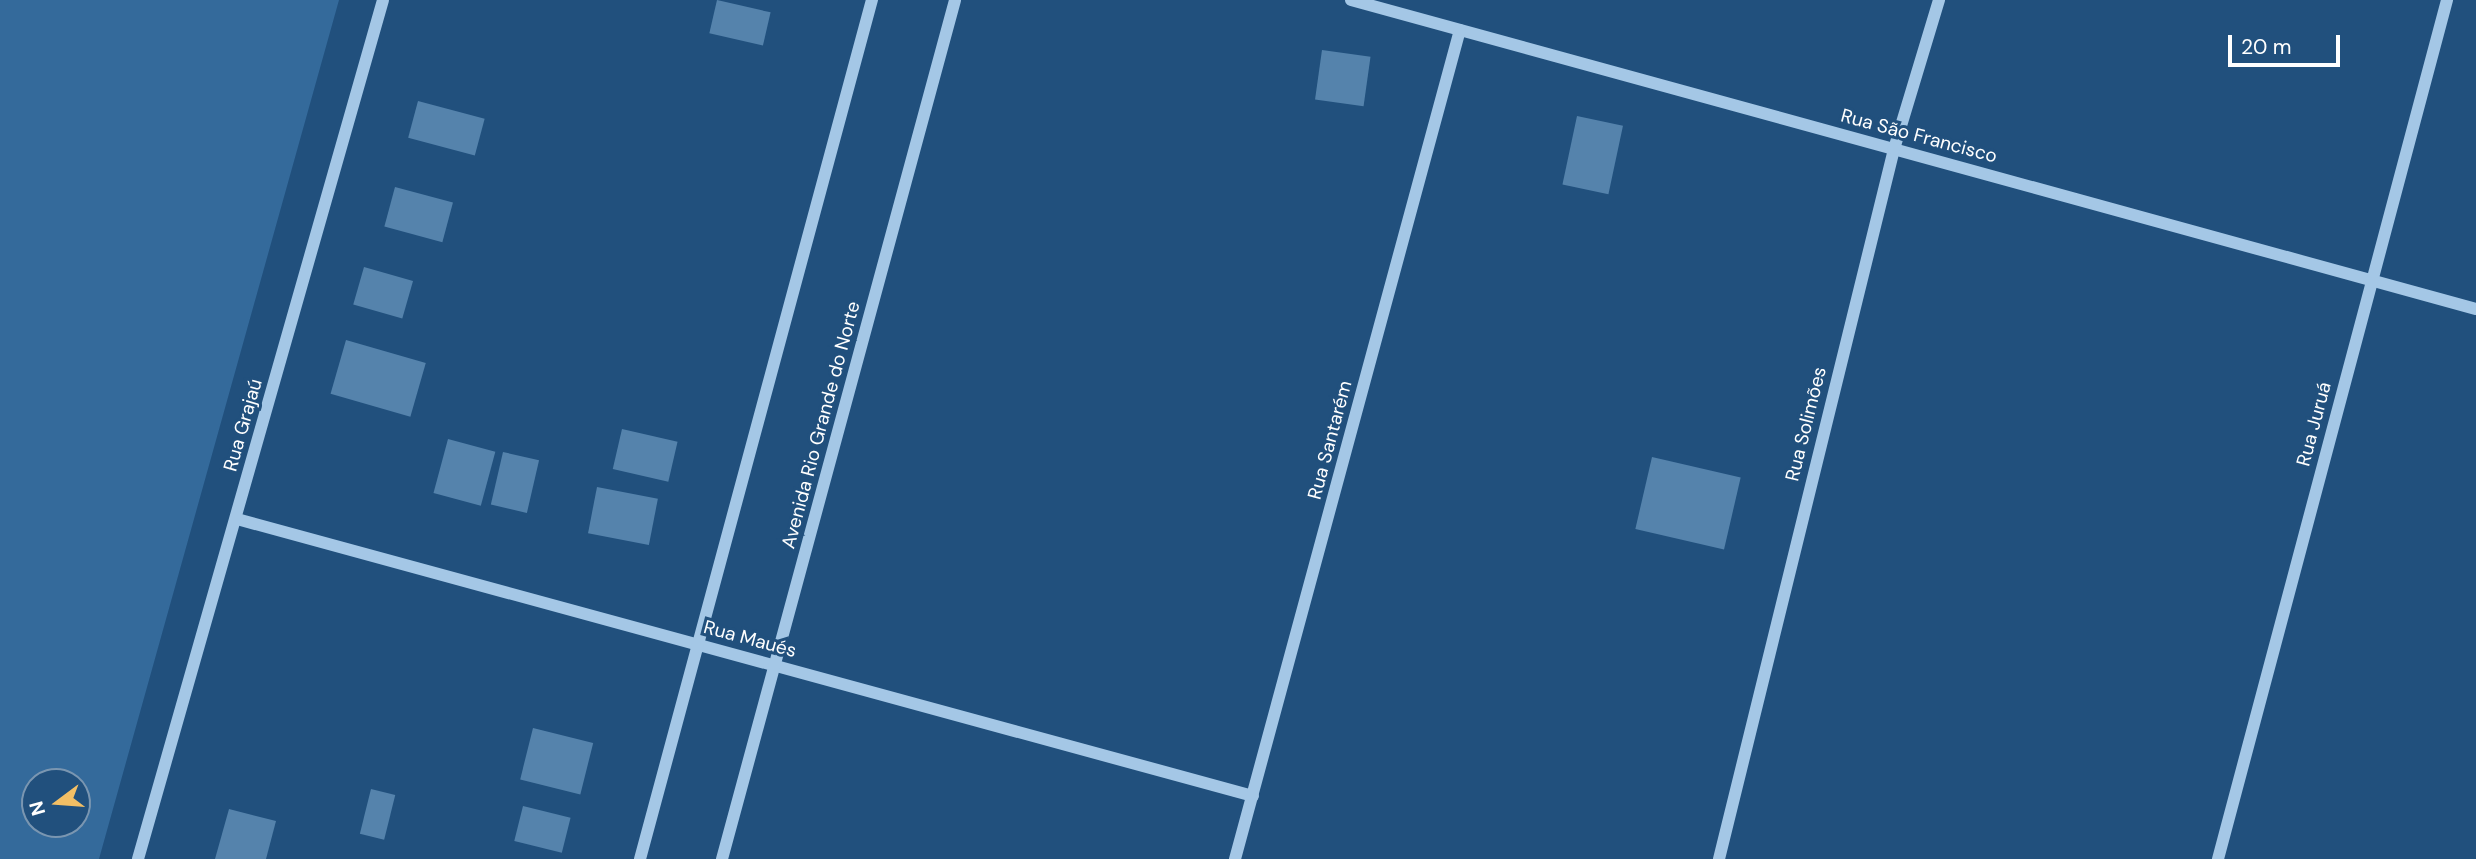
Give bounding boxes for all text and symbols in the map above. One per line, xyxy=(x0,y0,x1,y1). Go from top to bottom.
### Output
scale bar xyxy=(2231,21,2343,65)
text: 20 m xyxy=(2241,33,2292,61)
street label: Rua São Francisco xyxy=(1838,104,2000,168)
street label: Avenida Rio Grande do Norte xyxy=(777,299,865,551)
street label: Rua Solimões xyxy=(1781,364,1831,484)
street label: Rua Grajaú xyxy=(219,376,267,474)
street label: Rua Santarém xyxy=(1303,378,1357,502)
street label: Rua Juruá xyxy=(2292,379,2336,469)
street label: Rua Maués xyxy=(701,616,799,662)
north arrow xyxy=(21,768,91,838)
text: N xyxy=(23,798,51,818)

